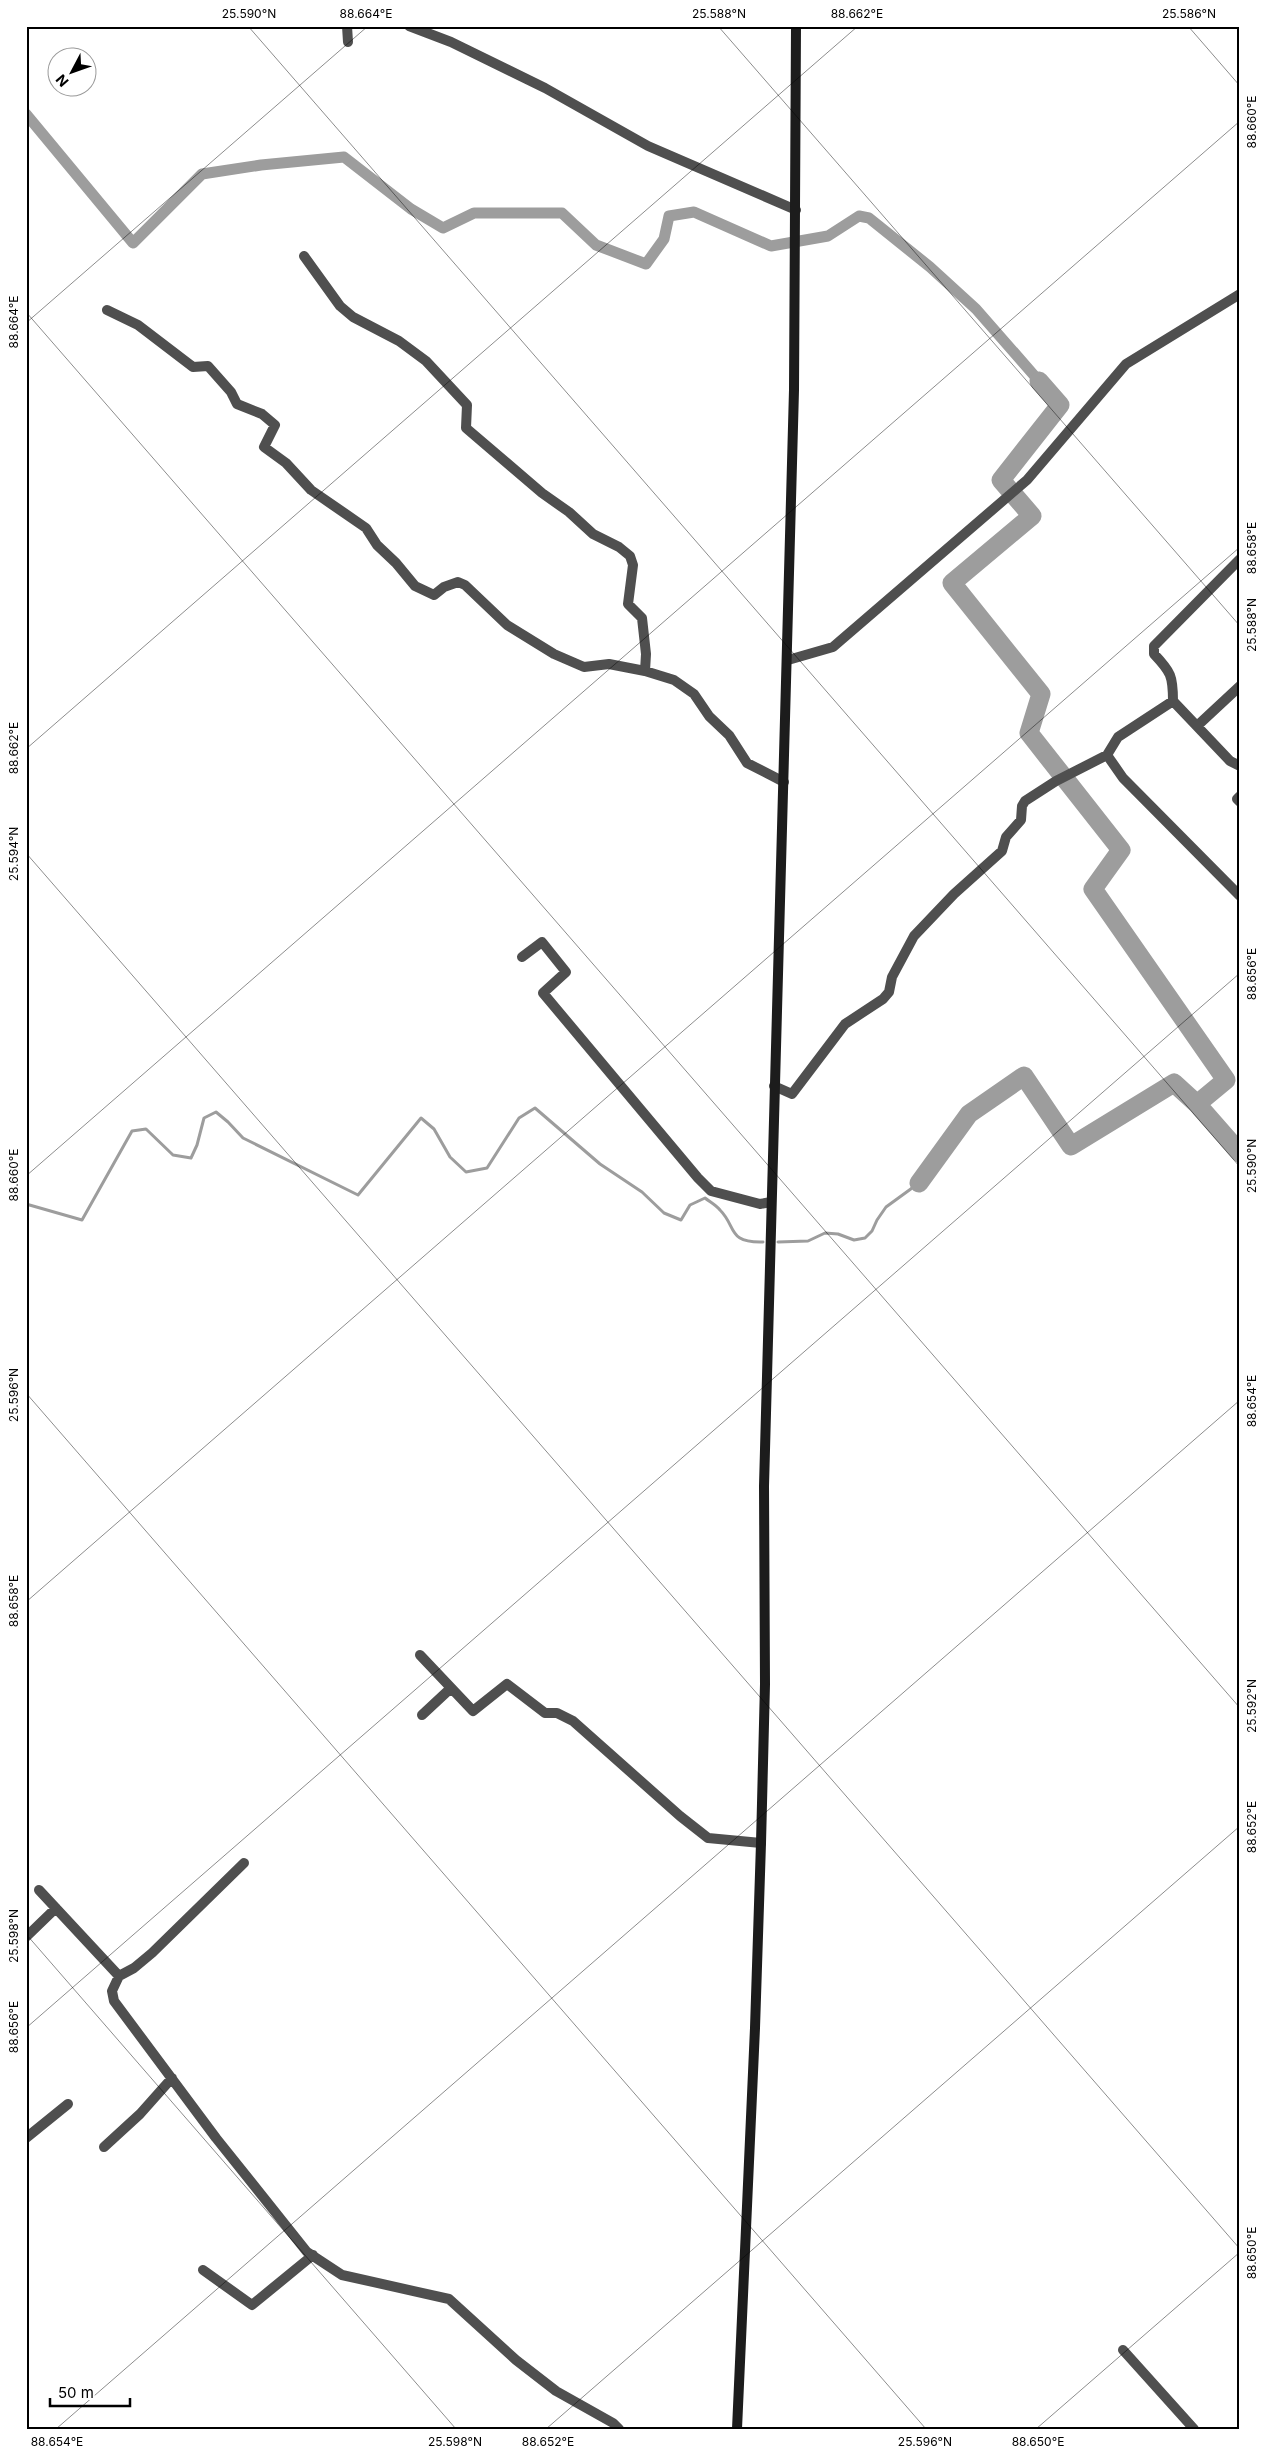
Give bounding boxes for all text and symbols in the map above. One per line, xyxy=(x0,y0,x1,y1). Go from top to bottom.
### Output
text: 25.590°N xyxy=(222,6,276,21)
text: 88.664°E xyxy=(340,6,392,21)
text: 25.588°N xyxy=(692,6,746,21)
text: 88.662°E xyxy=(831,6,883,21)
text: 25.586°N xyxy=(1162,6,1216,21)
north arrow xyxy=(48,48,98,98)
text: N xyxy=(52,71,72,90)
text: 88.660°E xyxy=(1244,96,1259,148)
text: 88.664°E xyxy=(6,296,21,348)
text: 88.658°E xyxy=(1244,522,1259,574)
text: 25.588°N xyxy=(1244,598,1259,652)
text: 88.662°E xyxy=(6,722,21,774)
text: 25.594°N xyxy=(6,827,21,881)
text: 88.656°E xyxy=(1244,948,1259,1000)
text: 25.590°N xyxy=(1244,1139,1259,1193)
text: 88.660°E xyxy=(6,1149,21,1201)
text: 25.596°N xyxy=(6,1368,21,1422)
text: 88.654°E xyxy=(1244,1375,1259,1427)
text: 88.658°E xyxy=(6,1575,21,1627)
text: 25.592°N xyxy=(1244,1679,1259,1733)
text: 88.652°E xyxy=(1244,1801,1259,1853)
text: 25.598°N xyxy=(6,1909,21,1963)
text: 88.656°E xyxy=(6,2001,21,2053)
text: 88.650°E xyxy=(1244,2227,1259,2279)
scale bar xyxy=(50,2375,130,2407)
text: 50 m xyxy=(58,2383,94,2402)
text: 88.654°E xyxy=(31,2434,83,2449)
text: 25.598°N xyxy=(428,2434,482,2449)
text: 88.652°E xyxy=(522,2434,574,2449)
text: 25.596°N xyxy=(898,2434,952,2449)
text: 88.650°E xyxy=(1012,2434,1064,2449)

